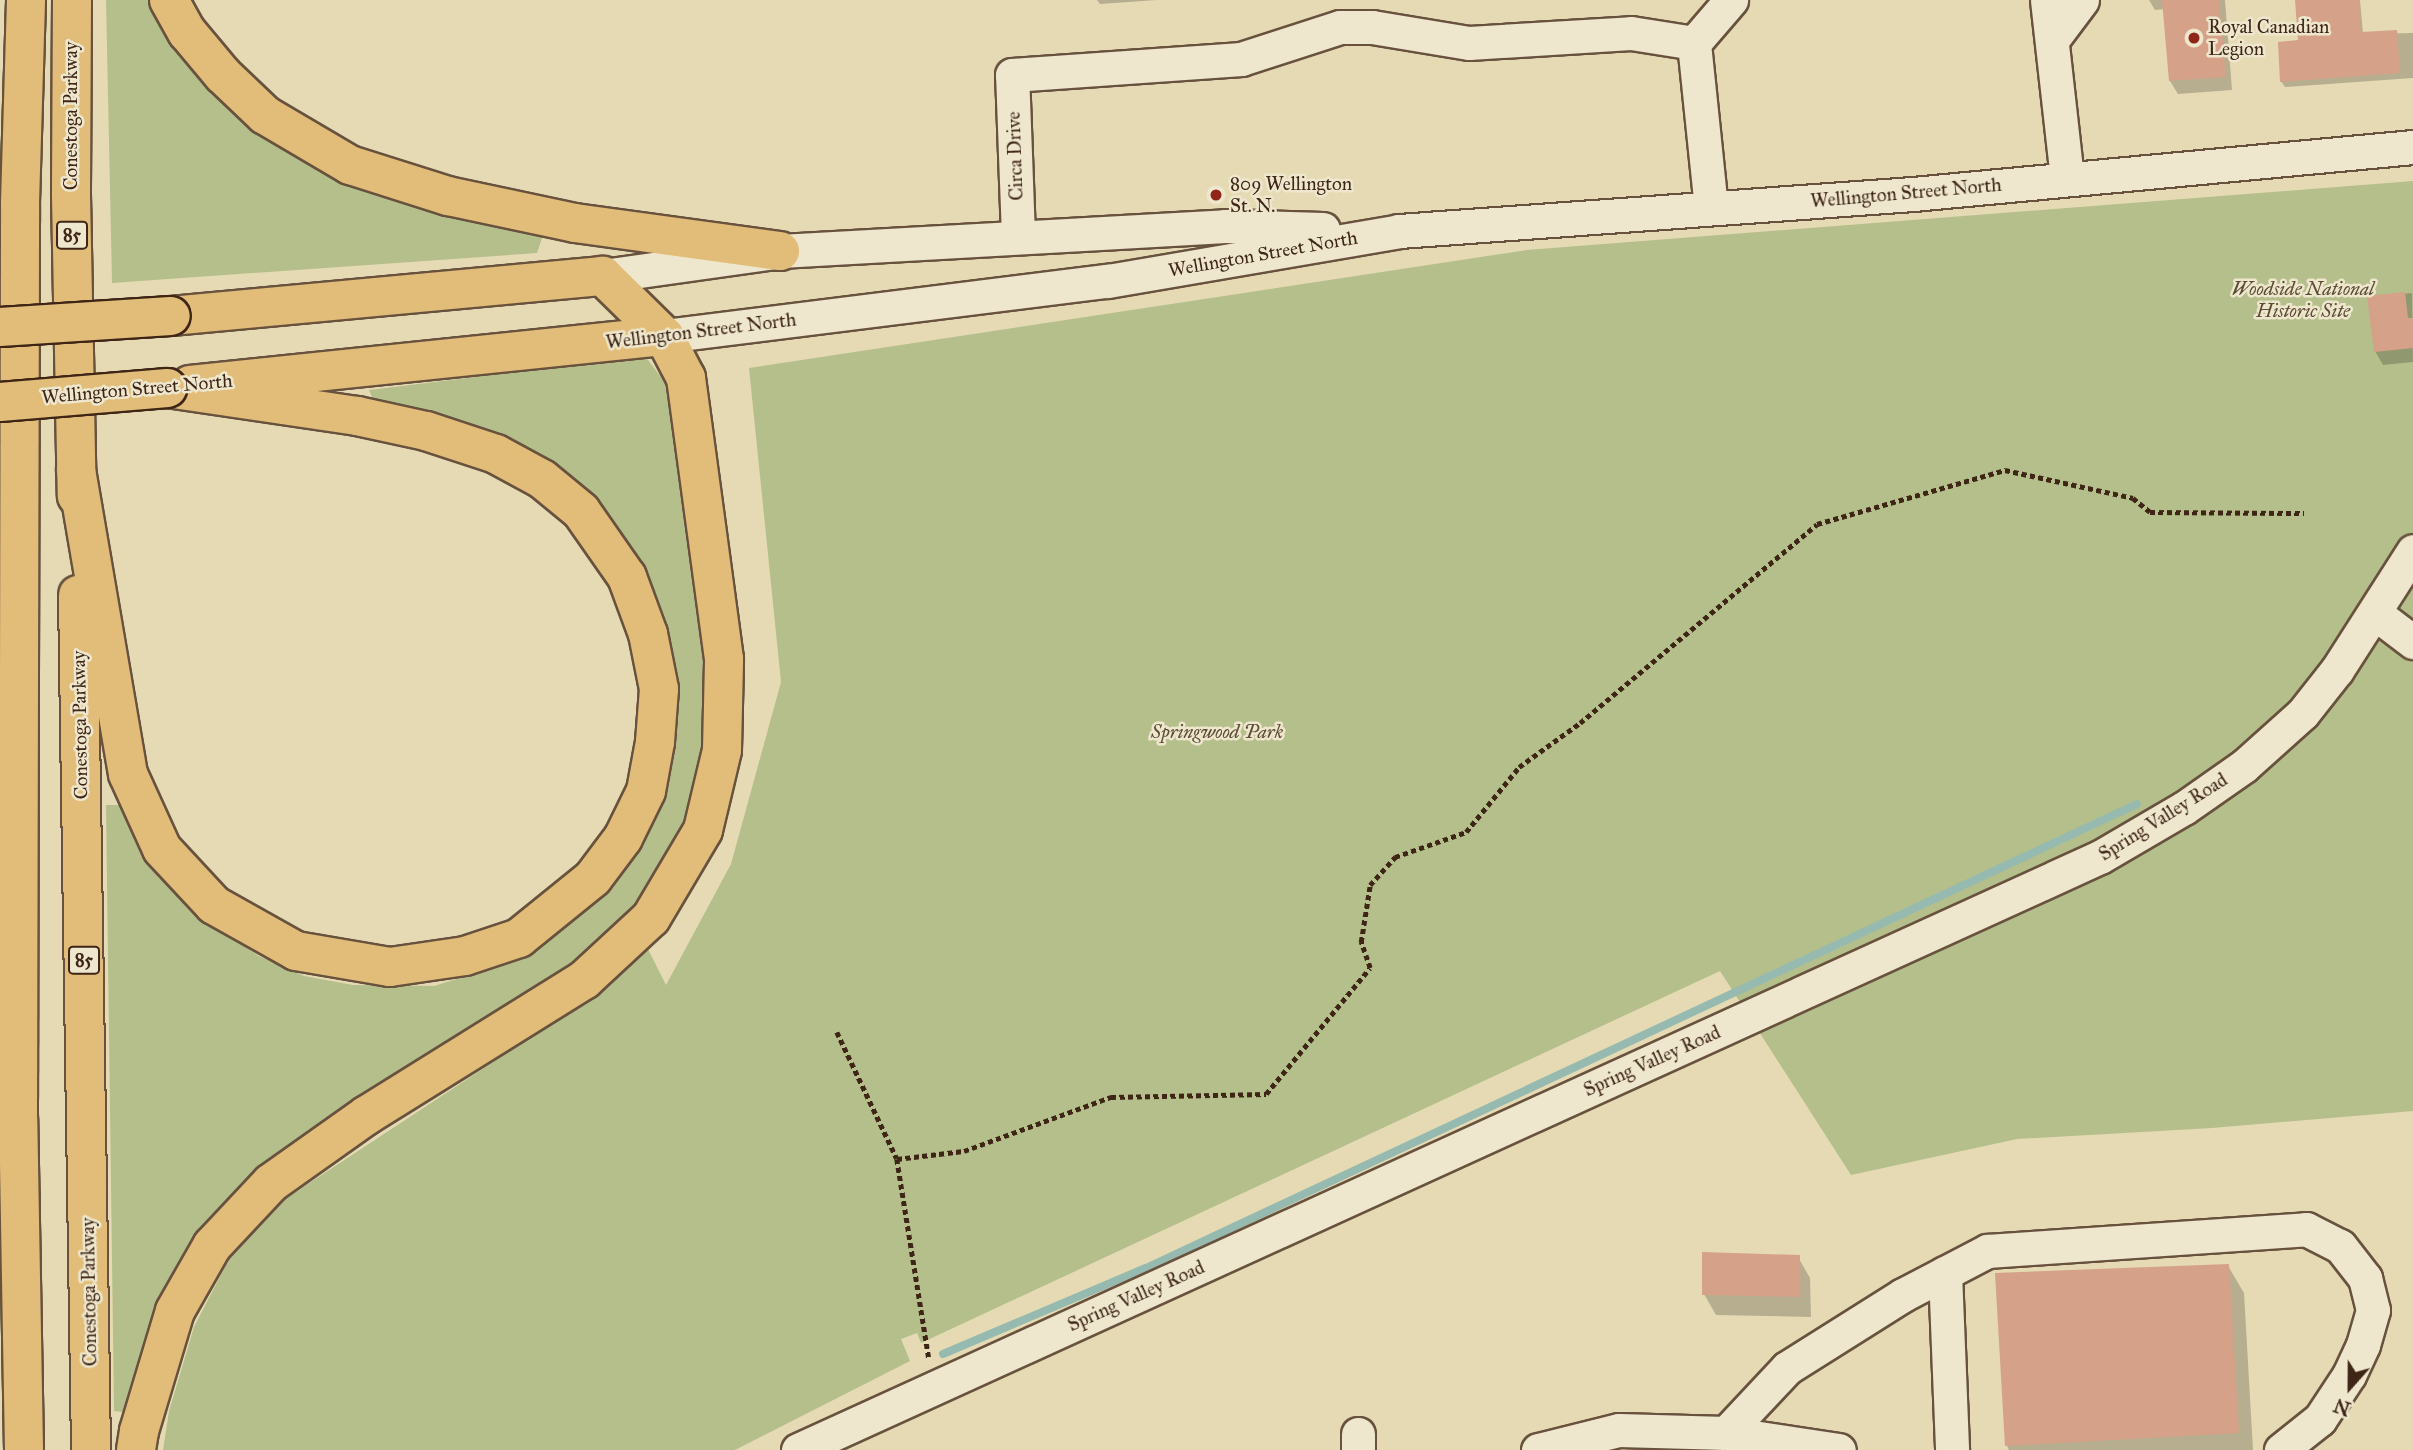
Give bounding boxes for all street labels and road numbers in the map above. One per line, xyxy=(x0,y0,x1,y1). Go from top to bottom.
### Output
street label: Conestoga Parkway xyxy=(60,42,82,190)
street label: Circa Drive xyxy=(1002,111,1028,201)
street label: Wellington Street North xyxy=(1809,173,2003,213)
road number: 85 xyxy=(55,220,90,249)
street label: Wellington Street North xyxy=(1167,226,1359,282)
street label: Wellington Street North xyxy=(604,308,798,354)
street label: Wellington Street North xyxy=(40,369,234,409)
street label: Conestoga Parkway xyxy=(67,650,93,800)
street label: Spring Valley Road xyxy=(2095,768,2231,866)
road number: 85 xyxy=(66,945,102,974)
street label: Spring Valley Road xyxy=(1580,1021,1724,1101)
street label: Conestoga Parkway xyxy=(76,1217,102,1367)
street label: Spring Valley Road xyxy=(1064,1256,1208,1336)

